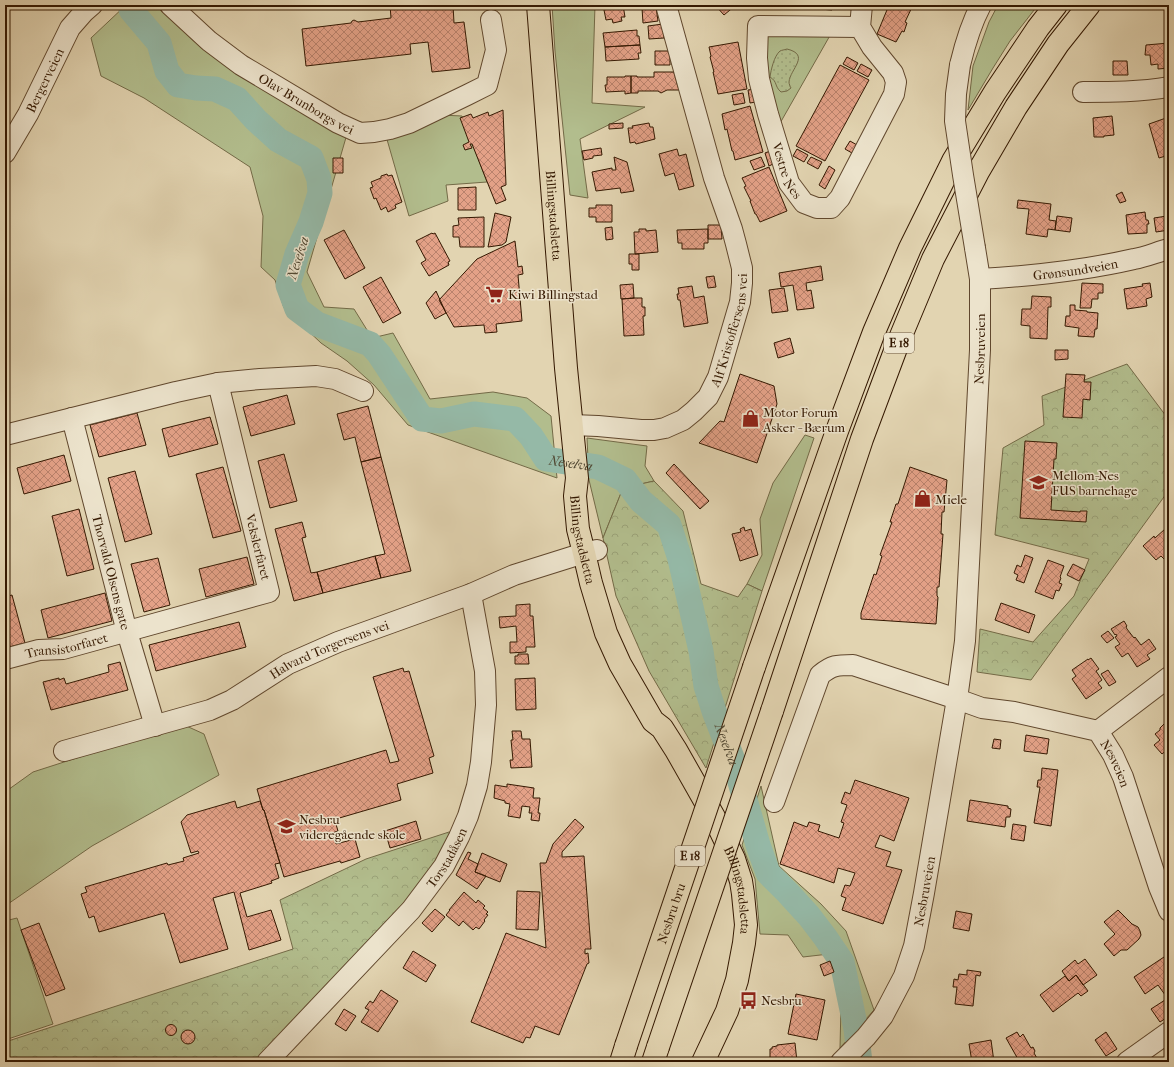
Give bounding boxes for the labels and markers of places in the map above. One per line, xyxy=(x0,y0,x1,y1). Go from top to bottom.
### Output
supermarket icon: Kiwi Billingstad xyxy=(485,284,505,304)
place label: Kiwi Billingstad xyxy=(508,287,599,302)
place label: Motor Forum Asker - Bærum xyxy=(762,405,845,435)
shop icon: Motor Forum Asker - Bærum xyxy=(740,409,760,429)
place label: Mellom-Nes FUS barnehage xyxy=(1052,468,1138,498)
school or university icon: Mellom-Nes FUS barnehage xyxy=(1029,472,1049,492)
shop icon: Miele xyxy=(912,489,932,509)
place label: Miele xyxy=(935,492,968,507)
place label: Nesbru videregående skole xyxy=(299,812,406,842)
school or university icon: Nesbru videregående skole xyxy=(276,816,296,836)
bus stop icon: Nesbru xyxy=(738,990,758,1010)
place label: Nesbru xyxy=(761,993,802,1008)

